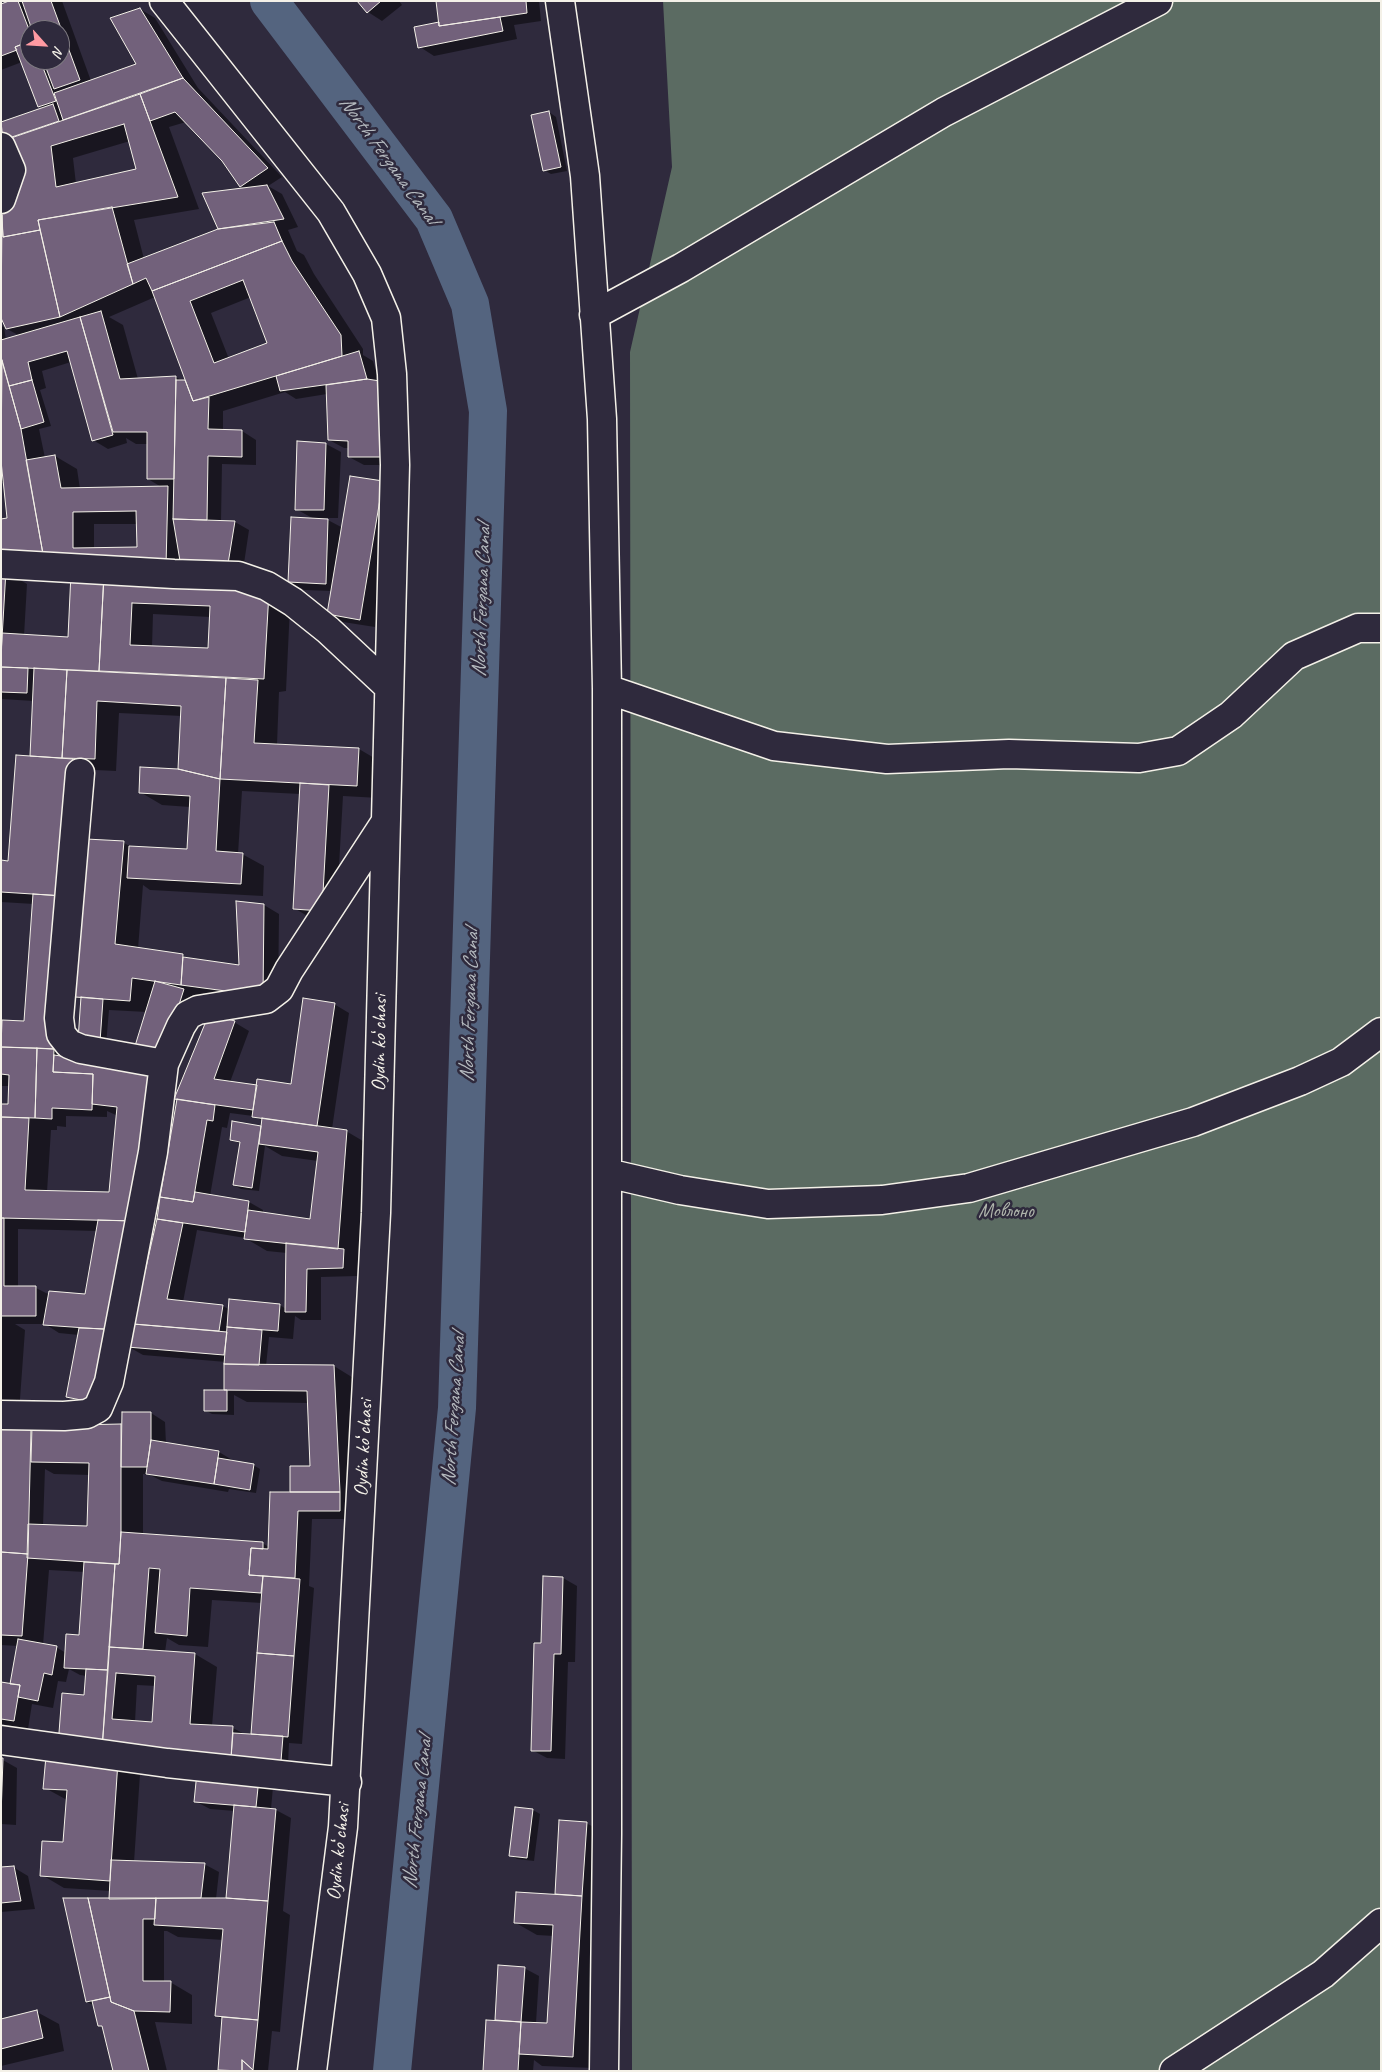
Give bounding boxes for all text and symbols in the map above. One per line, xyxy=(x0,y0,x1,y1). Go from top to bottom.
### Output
north arrow xyxy=(20,20,70,70)
text: N xyxy=(48,44,68,59)
water label: North Fergana Canal xyxy=(333,91,443,229)
water label: North Fergana Canal xyxy=(467,524,497,678)
water label: North Fergana Canal xyxy=(455,929,485,1083)
street label: Oydin koʻchasi xyxy=(367,994,393,1092)
park label: Мовлоно xyxy=(978,1200,1034,1224)
water label: North Fergana Canal xyxy=(436,1333,472,1487)
street label: Oydin koʻchasi xyxy=(349,1399,379,1497)
water label: North Fergana Canal xyxy=(398,1736,438,1890)
street label: Oydin koʻchasi xyxy=(322,1802,356,1902)

